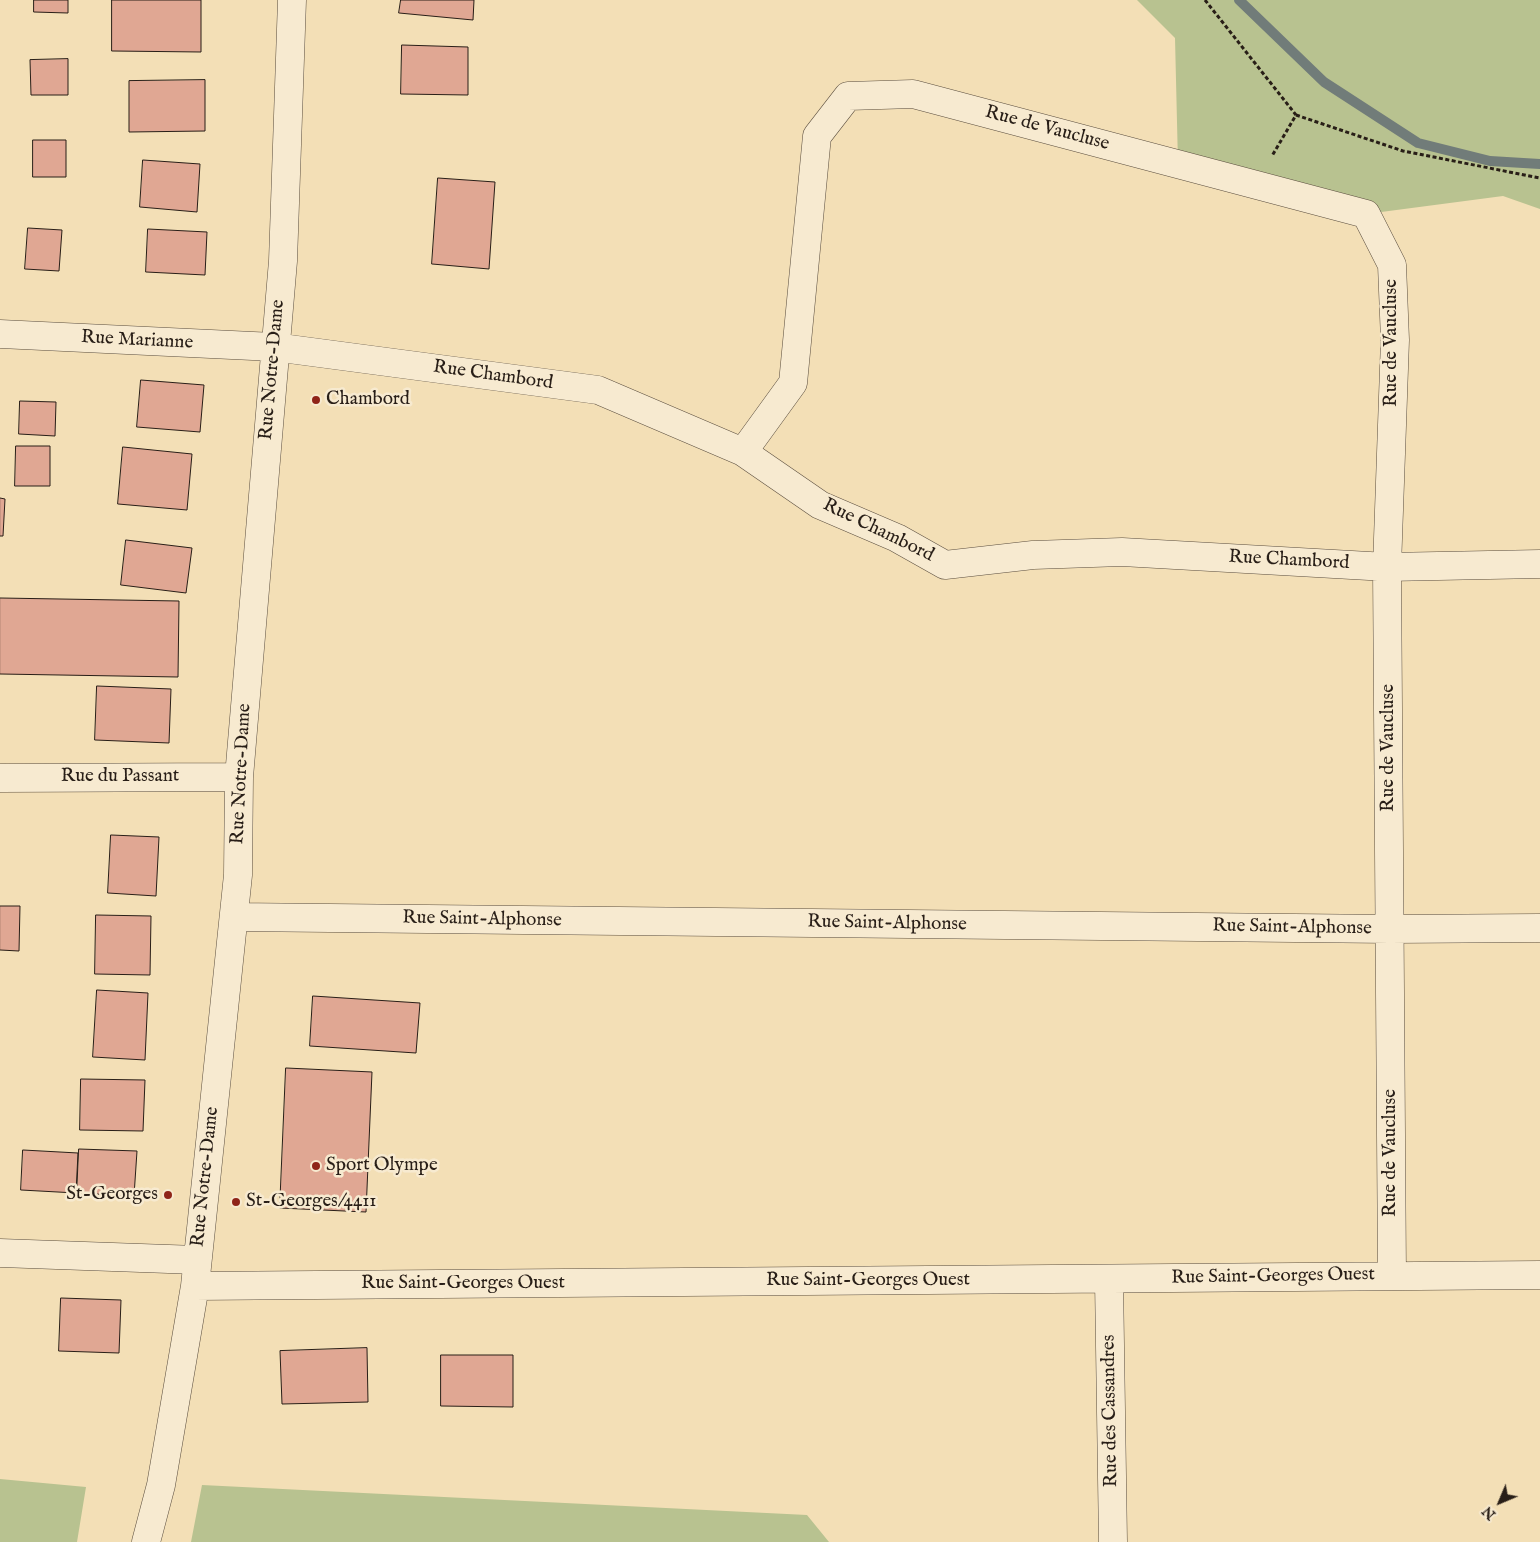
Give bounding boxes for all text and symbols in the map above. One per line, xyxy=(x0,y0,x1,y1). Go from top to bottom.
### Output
street label: Rue de Vaucluse xyxy=(982,101,1112,157)
street label: Rue de Vaucluse xyxy=(1381,279,1403,407)
street label: Rue Notre-Dame xyxy=(255,299,291,441)
street label: Rue Marianne xyxy=(80,327,194,355)
street label: Rue Chambord xyxy=(431,356,555,396)
place label: Chambord xyxy=(326,389,410,411)
marker: Chambord xyxy=(310,394,322,406)
street label: Rue Chambord xyxy=(819,494,937,568)
street label: Rue Chambord xyxy=(1228,546,1350,576)
street label: Rue de Vaucluse xyxy=(1378,684,1400,812)
street label: Rue Notre-Dame xyxy=(227,703,257,845)
street label: Rue du Passant xyxy=(61,766,179,788)
street label: Rue Saint-Alphonse xyxy=(402,907,562,933)
street label: Rue Saint-Alphonse xyxy=(807,911,967,937)
street label: Rue Saint-Alphonse xyxy=(1212,915,1372,941)
street label: Rue de Vaucluse xyxy=(1380,1089,1402,1217)
street label: Rue Notre-Dame xyxy=(187,1106,225,1248)
place label: Sport Olympe xyxy=(326,1155,438,1177)
marker: Sport Olympe xyxy=(310,1160,322,1172)
place label: St-Georges xyxy=(66,1184,158,1206)
marker: St-Georges xyxy=(162,1189,174,1201)
place label: St-Georges/4411 xyxy=(246,1191,376,1213)
marker: St-Georges/4411 xyxy=(230,1196,242,1208)
street label: Rue Saint-Georges Ouest xyxy=(1171,1264,1375,1290)
street label: Rue Saint-Georges Ouest xyxy=(766,1270,970,1292)
street label: Rue Saint-Georges Ouest xyxy=(361,1273,565,1295)
street label: Rue des Cassandres xyxy=(1098,1334,1124,1488)
north arrow xyxy=(1475,1477,1525,1527)
text: N xyxy=(1479,1502,1500,1523)

